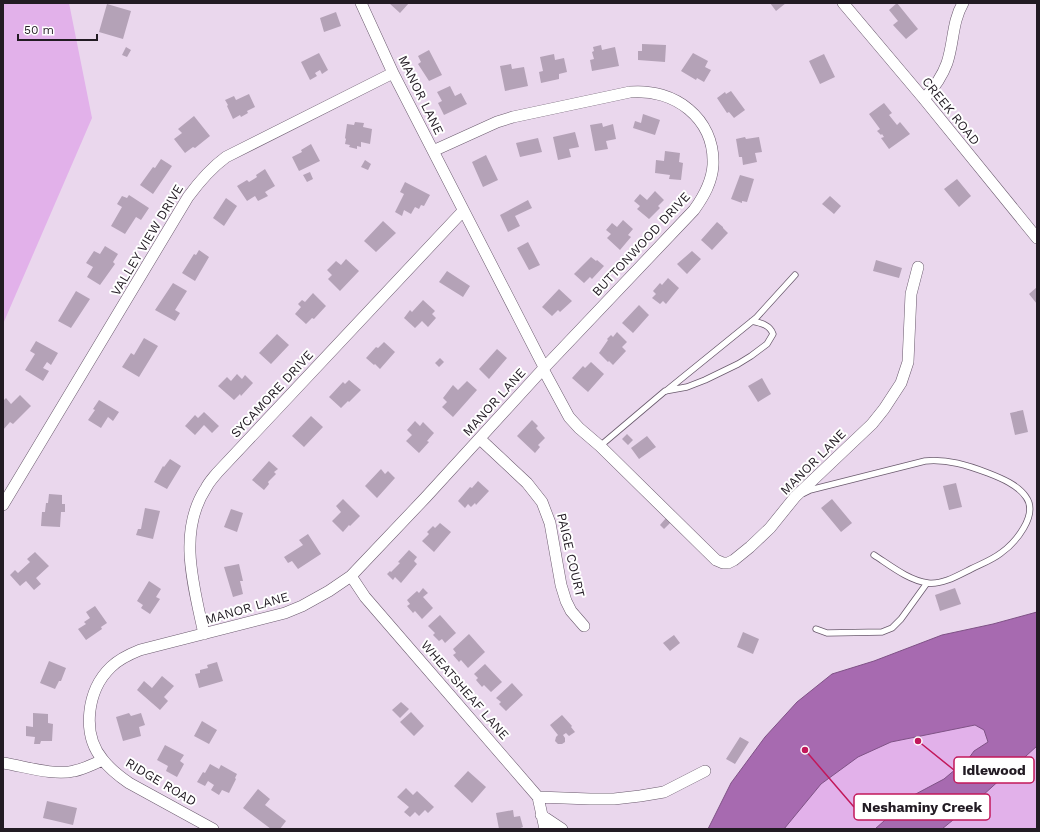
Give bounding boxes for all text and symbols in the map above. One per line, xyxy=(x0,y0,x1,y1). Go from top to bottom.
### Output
scale bar xyxy=(18,16,97,42)
text: 50 m xyxy=(24,23,54,37)
street label: MANOR LANE xyxy=(395,53,447,137)
street label: CREEK ROAD xyxy=(919,74,983,148)
street label: VALLEY VIEW DRIVE xyxy=(108,182,186,298)
street label: BUTTONWOOD DRIVE xyxy=(589,189,693,299)
street label: SYCAMORE DRIVE xyxy=(228,347,316,441)
street label: MANOR LANE xyxy=(460,365,528,439)
street label: MANOR LANE xyxy=(777,426,849,498)
street label: PAIGE COURT xyxy=(554,511,588,599)
street label: MANOR LANE xyxy=(203,589,291,627)
street label: WHEATSHEAF LANE xyxy=(418,637,512,743)
street label: RIDGE ROAD xyxy=(123,755,199,809)
callout: Idlewood xyxy=(954,757,1034,783)
text: Idlewood xyxy=(962,762,1026,778)
callout: Neshaminy Creek xyxy=(854,794,990,820)
text: Neshaminy Creek xyxy=(862,799,982,815)

